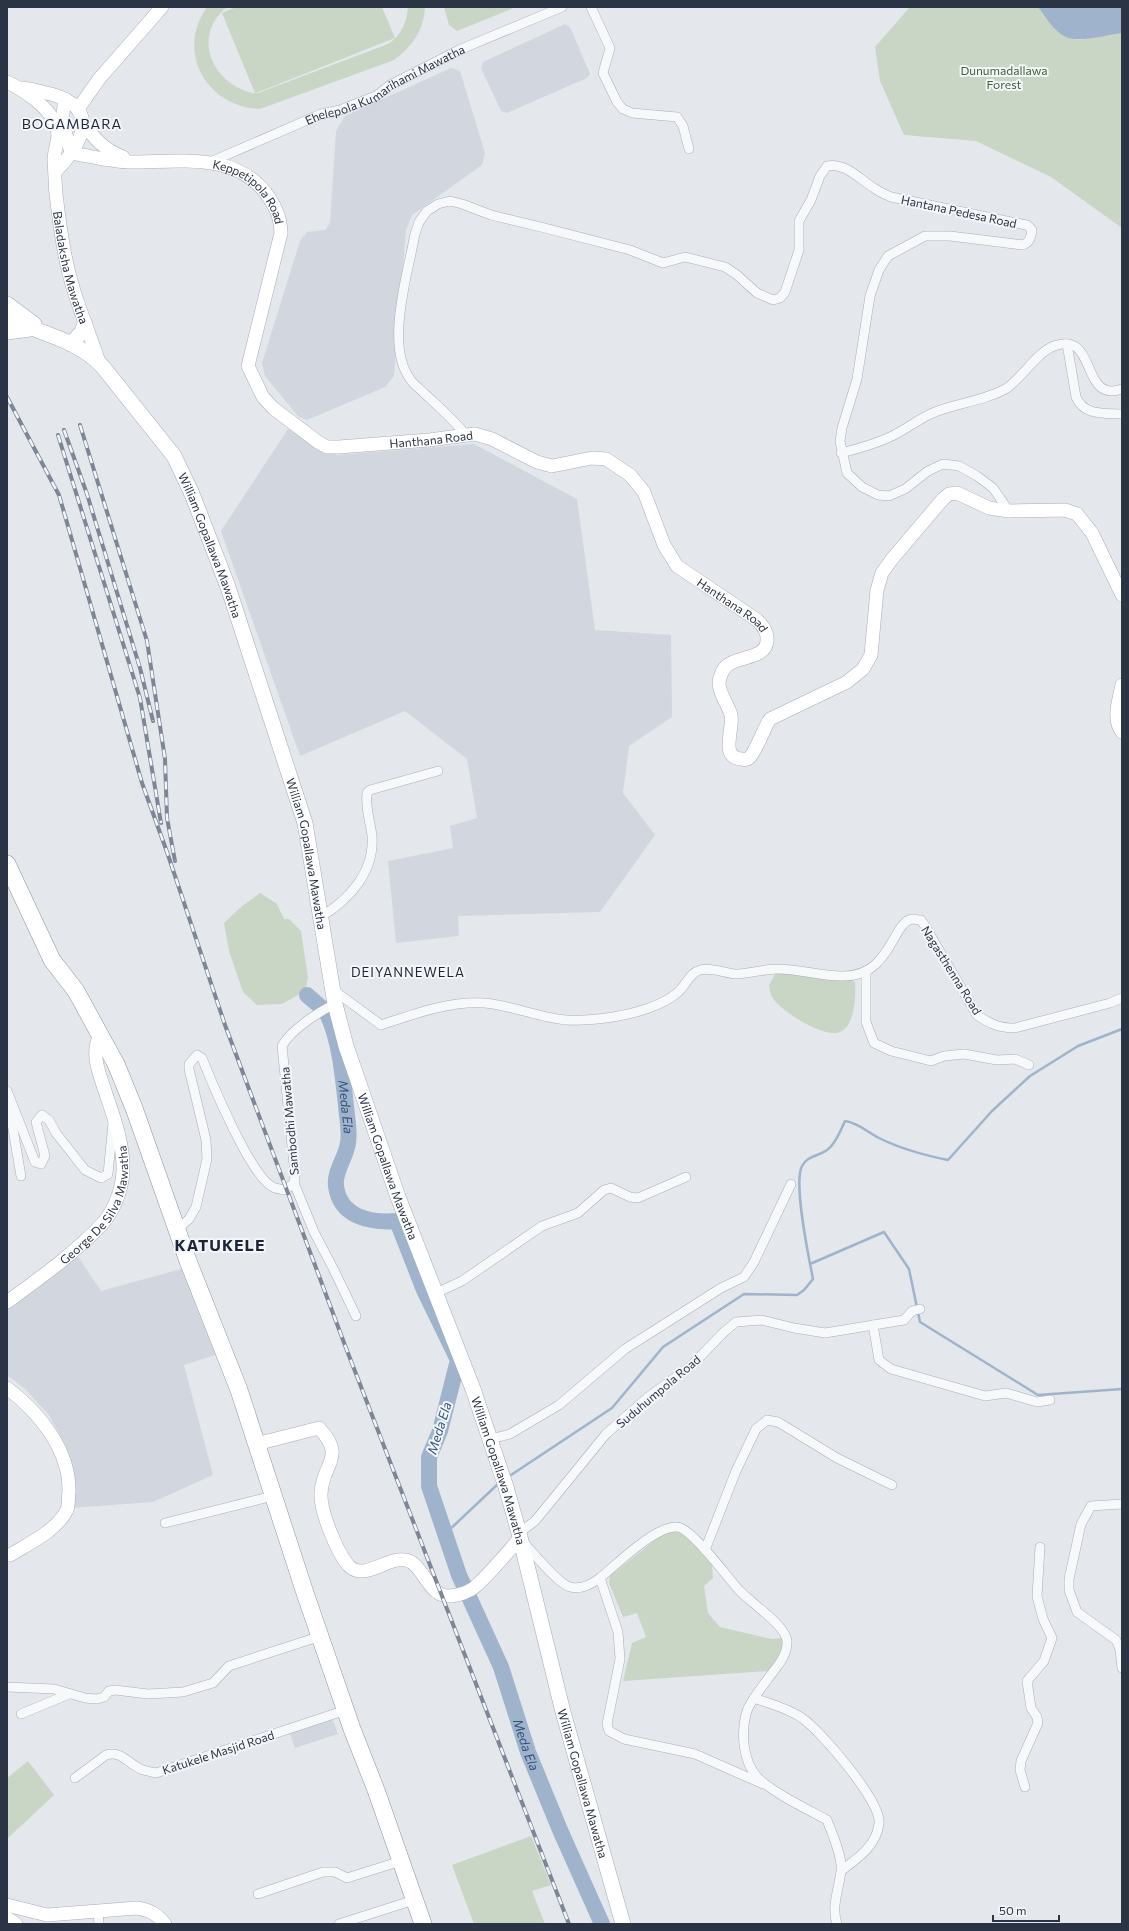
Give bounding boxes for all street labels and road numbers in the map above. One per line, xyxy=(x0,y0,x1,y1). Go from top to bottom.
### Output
street label: Ehelepola Kumarihami Mawatha xyxy=(303,41,467,127)
street label: Keppetipola Road xyxy=(212,156,287,225)
street label: Hantana Pedesa Road xyxy=(900,192,1018,230)
street label: Baladaksha Mawatha xyxy=(51,210,92,326)
street label: Hanthana Road xyxy=(389,427,474,450)
street label: William Gopallawa Mawatha xyxy=(176,470,245,620)
street label: Hanthana Road xyxy=(695,575,771,634)
street label: William Gopallawa Mawatha xyxy=(284,776,330,930)
street label: Nagasthenna Road xyxy=(919,923,985,1017)
street label: Sambodhi Mawatha xyxy=(277,1066,301,1176)
street label: William Gopallawa Mawatha xyxy=(356,1091,421,1242)
street label: George De Silva Mawatha xyxy=(57,1145,130,1267)
street label: Suduhumpola Road xyxy=(613,1352,703,1430)
street label: William Gopallawa Mawatha xyxy=(469,1395,529,1546)
street label: William Gopallawa Mawatha xyxy=(555,1707,611,1860)
street label: Katukele Masjid Road xyxy=(160,1727,276,1777)

